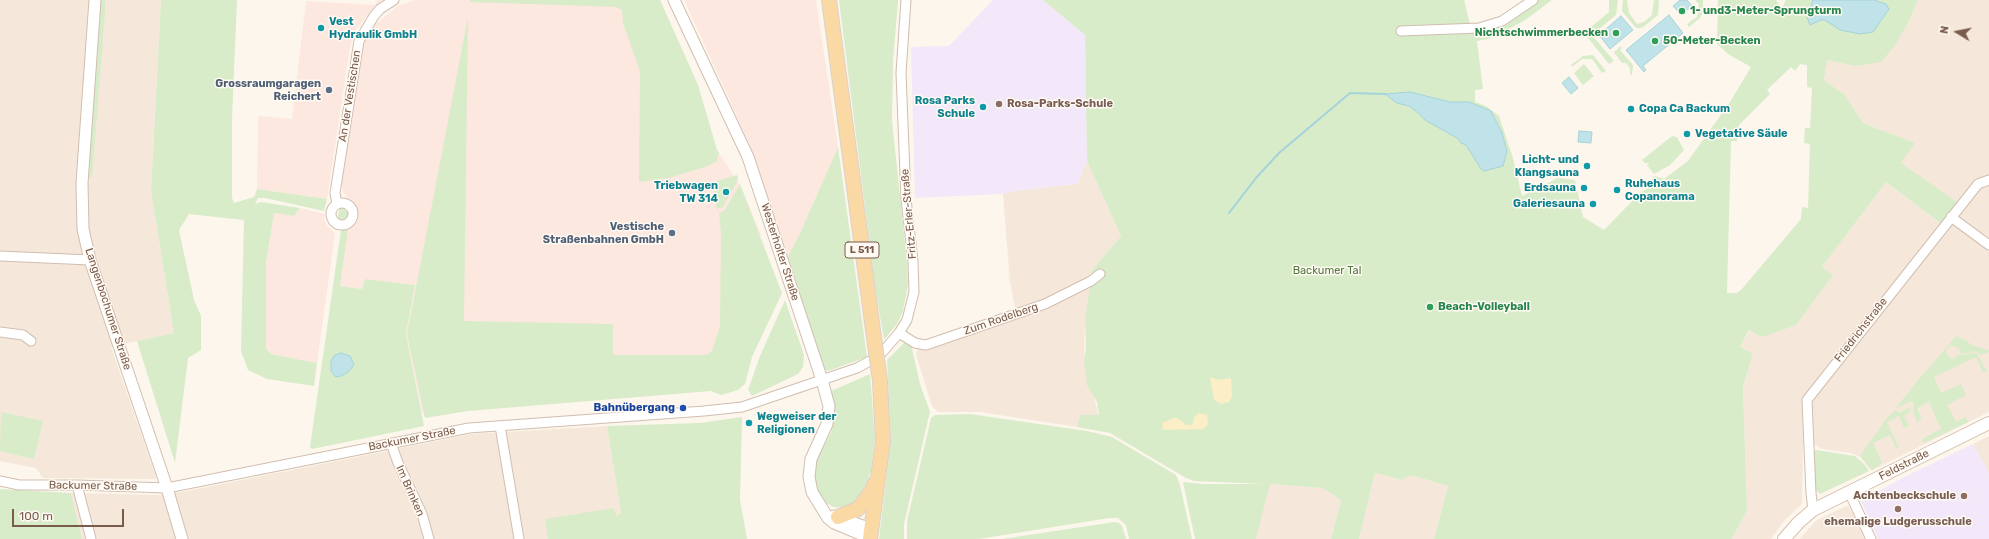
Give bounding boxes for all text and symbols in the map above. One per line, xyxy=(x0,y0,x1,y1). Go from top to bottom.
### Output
place label: 1- und3-Meter-Sprungturm xyxy=(1690,4,1841,18)
marker: 1- und3-Meter-Sprungturm xyxy=(1677,6,1687,16)
north arrow xyxy=(1937,12,1977,52)
place label: Vest Hydraulik GmbH xyxy=(329,15,417,41)
marker: Vest Hydraulik GmbH xyxy=(316,23,326,33)
text: N xyxy=(1938,25,1952,35)
place label: Nichtschwimmerbecken xyxy=(1475,26,1608,40)
marker: Nichtschwimmerbecken xyxy=(1611,28,1621,38)
place label: 50-Meter-Becken xyxy=(1663,34,1761,48)
marker: 50-Meter-Becken xyxy=(1650,36,1660,46)
street label: An der Vestischen xyxy=(336,49,364,143)
place label: Grossraumgaragen Reichert xyxy=(215,77,321,103)
marker: Grossraumgaragen Reichert xyxy=(324,85,334,95)
place label: Rosa Parks Schule xyxy=(915,94,975,120)
place label: Rosa-Parks-Schule xyxy=(1007,97,1113,111)
marker: Rosa-Parks-Schule xyxy=(994,99,1004,109)
marker: Rosa Parks Schule xyxy=(978,102,988,112)
place label: Copa Ca Backum xyxy=(1639,102,1730,116)
marker: Copa Ca Backum xyxy=(1626,104,1636,114)
place label: Vegetative Säule xyxy=(1695,127,1788,141)
marker: Vegetative Säule xyxy=(1682,129,1692,139)
place label: Licht- und Klangsauna xyxy=(1515,153,1579,179)
marker: Licht- und Klangsauna xyxy=(1582,161,1592,171)
street label: Fritz-Erler-Straße xyxy=(898,168,920,260)
place label: Ruhehaus Copanorama xyxy=(1625,177,1695,203)
place label: Triebwagen TW 314 xyxy=(654,179,718,205)
place label: Erdsauna xyxy=(1524,181,1576,195)
marker: Erdsauna xyxy=(1579,183,1589,193)
marker: Ruhehaus Copanorama xyxy=(1612,185,1622,195)
marker: Triebwagen TW 314 xyxy=(721,187,731,197)
place label: Galeriesauna xyxy=(1513,197,1585,211)
marker: Galeriesauna xyxy=(1588,199,1598,209)
street label: Westerholter Straße xyxy=(758,201,802,303)
place label: Vestische Straßenbahnen GmbH xyxy=(543,220,664,246)
marker: Vestische Straßenbahnen GmbH xyxy=(667,228,677,238)
road number: L 511 xyxy=(845,242,879,258)
street label: Langenbochumer Straße xyxy=(82,246,134,372)
park label: Backumer Tal xyxy=(1293,264,1361,278)
street label: Friedrichstraße xyxy=(1832,295,1890,365)
street label: Zum Rodelberg xyxy=(962,300,1040,338)
place label: Beach-Volleyball xyxy=(1438,300,1530,314)
marker: Beach-Volleyball xyxy=(1425,302,1435,312)
place label: Bahnübergang xyxy=(594,401,675,415)
marker: Bahnübergang xyxy=(678,403,688,413)
place label: Wegweiser der Religionen xyxy=(757,410,837,436)
marker: Wegweiser der Religionen xyxy=(744,418,754,428)
street label: Backumer Straße xyxy=(367,424,457,454)
street label: Feldstraße xyxy=(1877,447,1931,483)
street label: Im Brinken xyxy=(393,463,427,519)
street label: Backumer Straße xyxy=(49,479,137,493)
place label: Achtenbeckschule xyxy=(1853,489,1956,503)
marker: Achtenbeckschule xyxy=(1959,491,1969,501)
scale bar xyxy=(14,501,126,527)
marker: ehemalige Ludgerusschule xyxy=(1893,504,1903,514)
text: 100 m xyxy=(19,509,53,523)
place label: ehemalige Ludgerusschule xyxy=(1824,515,1972,529)

